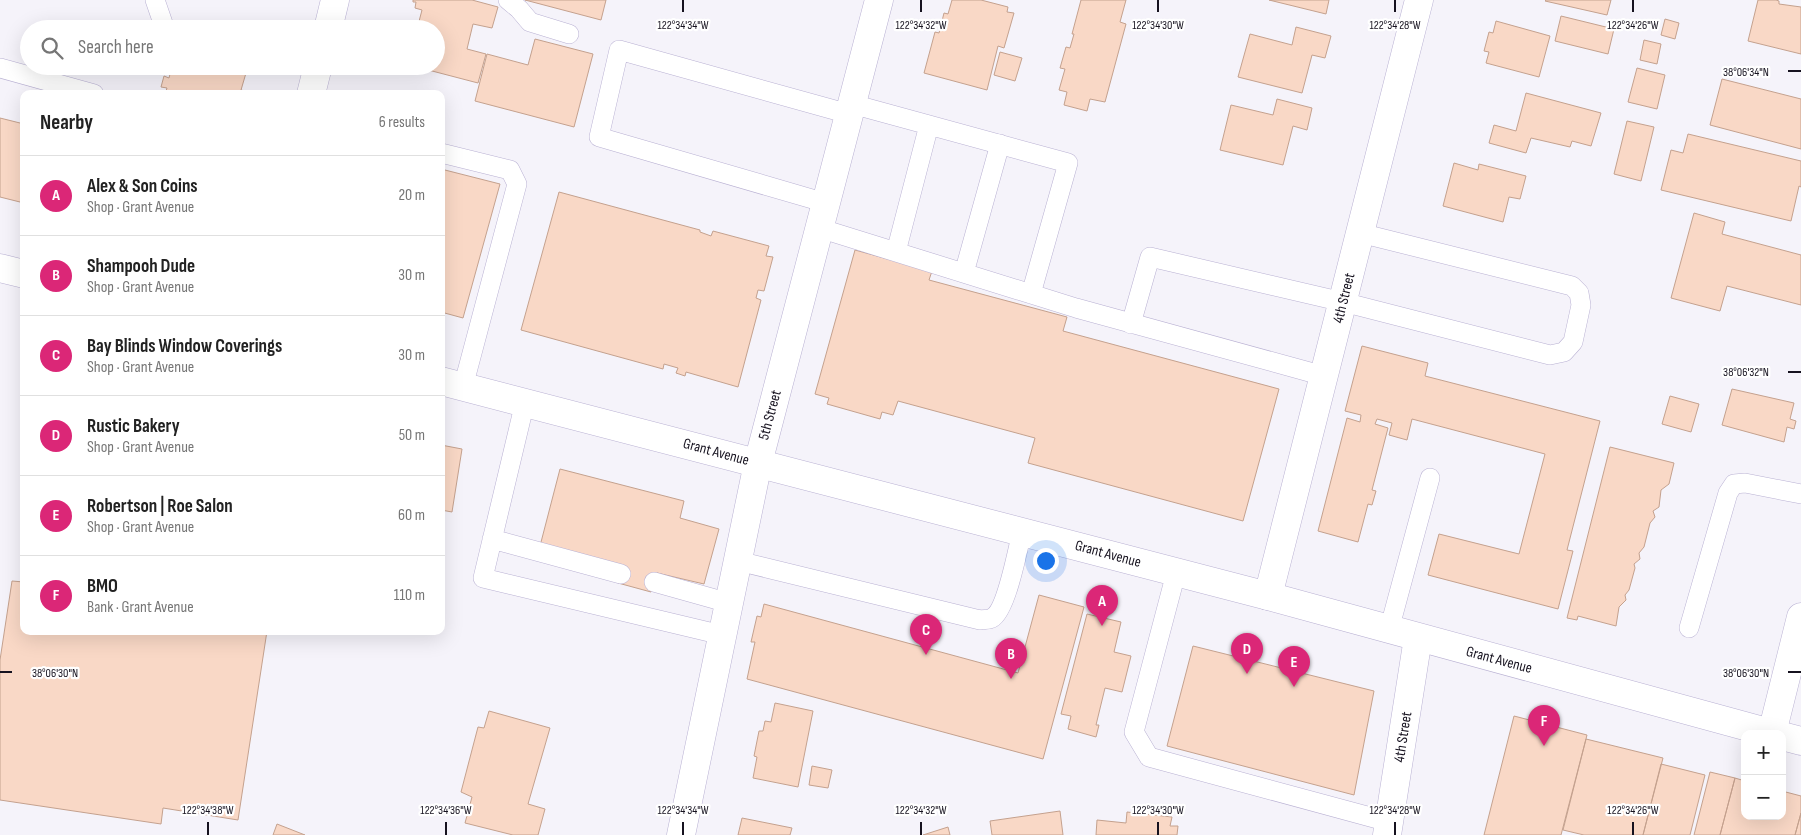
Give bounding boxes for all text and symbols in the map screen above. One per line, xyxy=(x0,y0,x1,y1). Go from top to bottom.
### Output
text: 122°34'34"W xyxy=(657,18,709,33)
text: 122°34'32"W xyxy=(895,18,947,33)
text: 122°34'30"W xyxy=(1132,18,1184,33)
text: 122°34'28"W xyxy=(1369,18,1421,33)
text: 122°34'26"W xyxy=(1607,18,1659,33)
search box xyxy=(20,20,445,75)
icon: search xyxy=(38,34,66,62)
text: Search here xyxy=(78,36,154,59)
text: 38°06'34"N xyxy=(1723,65,1769,80)
text: Nearby xyxy=(40,110,93,135)
text: 6 results xyxy=(379,113,425,132)
text: Alex & Son Coins xyxy=(87,175,198,198)
text: A xyxy=(52,186,60,205)
text: 20 m xyxy=(398,186,425,205)
text: Shop · Grant Avenue xyxy=(87,198,194,217)
text: Shampooh Dude xyxy=(87,255,195,278)
text: B xyxy=(52,266,60,285)
text: 30 m xyxy=(398,266,425,285)
street label: 4th Street xyxy=(1329,270,1360,325)
text: Shop · Grant Avenue xyxy=(87,278,194,297)
text: Bay Blinds Window Coverings xyxy=(87,335,282,358)
text: C xyxy=(52,346,60,365)
text: 30 m xyxy=(398,346,425,365)
text: Shop · Grant Avenue xyxy=(87,358,194,377)
text: 38°06'32"N xyxy=(1723,365,1769,380)
street label: 5th Street xyxy=(754,387,786,442)
text: Rustic Bakery xyxy=(87,415,180,438)
text: D xyxy=(52,426,60,445)
text: 50 m xyxy=(399,426,425,445)
street label: Grant Avenue xyxy=(681,434,751,470)
text: Shop · Grant Avenue xyxy=(87,438,194,457)
text: Robertson | Roe Salon xyxy=(87,495,233,518)
text: E xyxy=(53,506,59,525)
text: 60 m xyxy=(398,506,425,525)
text: Shop · Grant Avenue xyxy=(87,518,194,537)
street label: Grant Avenue xyxy=(1073,536,1143,572)
your location xyxy=(1033,548,1059,574)
text: BMO xyxy=(87,575,118,598)
pin: A xyxy=(1086,585,1118,626)
text: F xyxy=(53,586,59,605)
text: 110 m xyxy=(394,586,425,605)
text: Bank · Grant Avenue xyxy=(87,598,194,617)
pin: C xyxy=(910,614,942,655)
pin: D xyxy=(1231,633,1263,674)
pin: B xyxy=(995,638,1027,679)
street label: Grant Avenue xyxy=(1464,642,1534,678)
pin: E xyxy=(1278,646,1310,687)
text: 38°06'30"N xyxy=(32,666,78,681)
text: 38°06'30"N xyxy=(1723,666,1769,681)
pin: F xyxy=(1528,705,1560,746)
street label: 4th Street xyxy=(1390,710,1416,764)
map controls xyxy=(1741,730,1786,820)
button: + xyxy=(1741,730,1786,775)
button: − xyxy=(1741,775,1786,820)
text: 122°34'38"W xyxy=(182,803,234,818)
text: 122°34'36"W xyxy=(420,803,472,818)
text: 122°34'34"W xyxy=(657,803,709,818)
text: 122°34'32"W xyxy=(895,803,947,818)
text: 122°34'30"W xyxy=(1132,803,1184,818)
text: 122°34'28"W xyxy=(1369,803,1421,818)
text: 122°34'26"W xyxy=(1607,803,1659,818)

